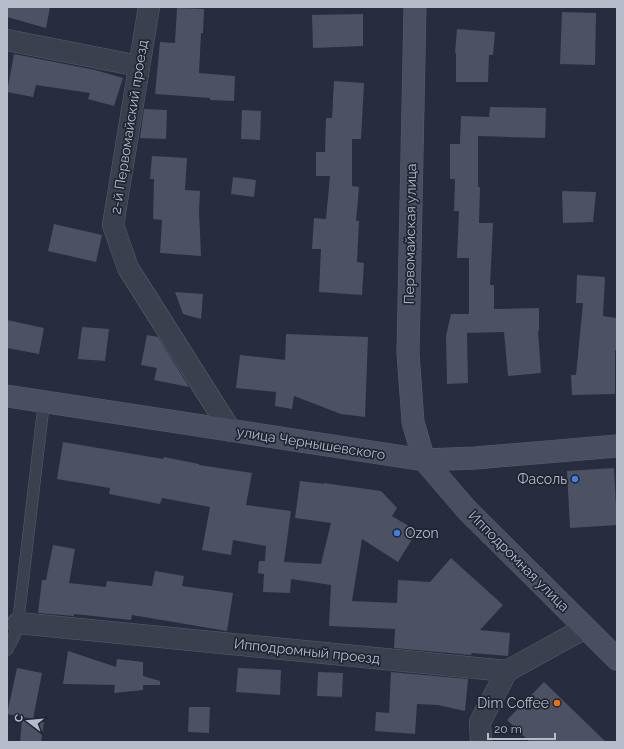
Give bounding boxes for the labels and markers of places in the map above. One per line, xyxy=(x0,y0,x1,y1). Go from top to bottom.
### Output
place label: Фасоль xyxy=(517,471,567,487)
marker: Фасоль xyxy=(570,474,580,484)
place label: Ozon xyxy=(405,525,439,541)
marker: Ozon xyxy=(392,528,402,538)
place label: Dim Coffee xyxy=(477,695,549,711)
marker: Dim Coffee xyxy=(552,698,562,708)

